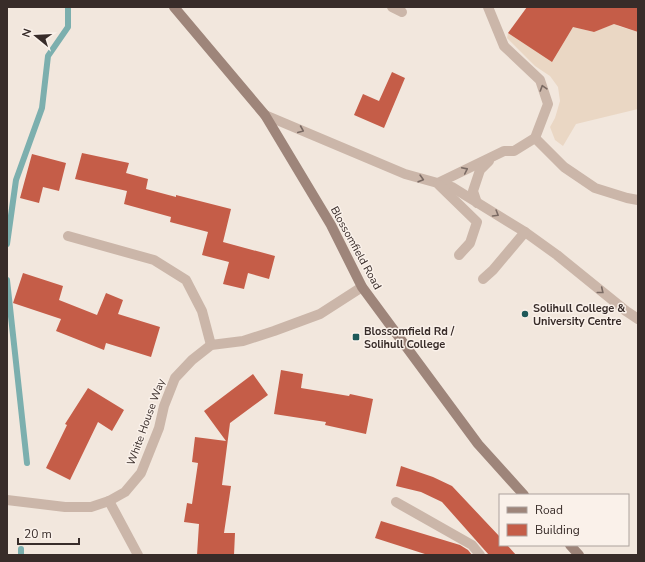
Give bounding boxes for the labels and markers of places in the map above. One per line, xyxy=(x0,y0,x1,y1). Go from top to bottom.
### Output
place label: Solihull College & University Centre xyxy=(533,301,626,329)
marker: Solihull College & University Centre xyxy=(520,309,530,319)
place label: Blossomfield Rd / Solihull College xyxy=(364,324,455,352)
marker: Blossomfield Rd / Solihull College xyxy=(351,332,361,342)

